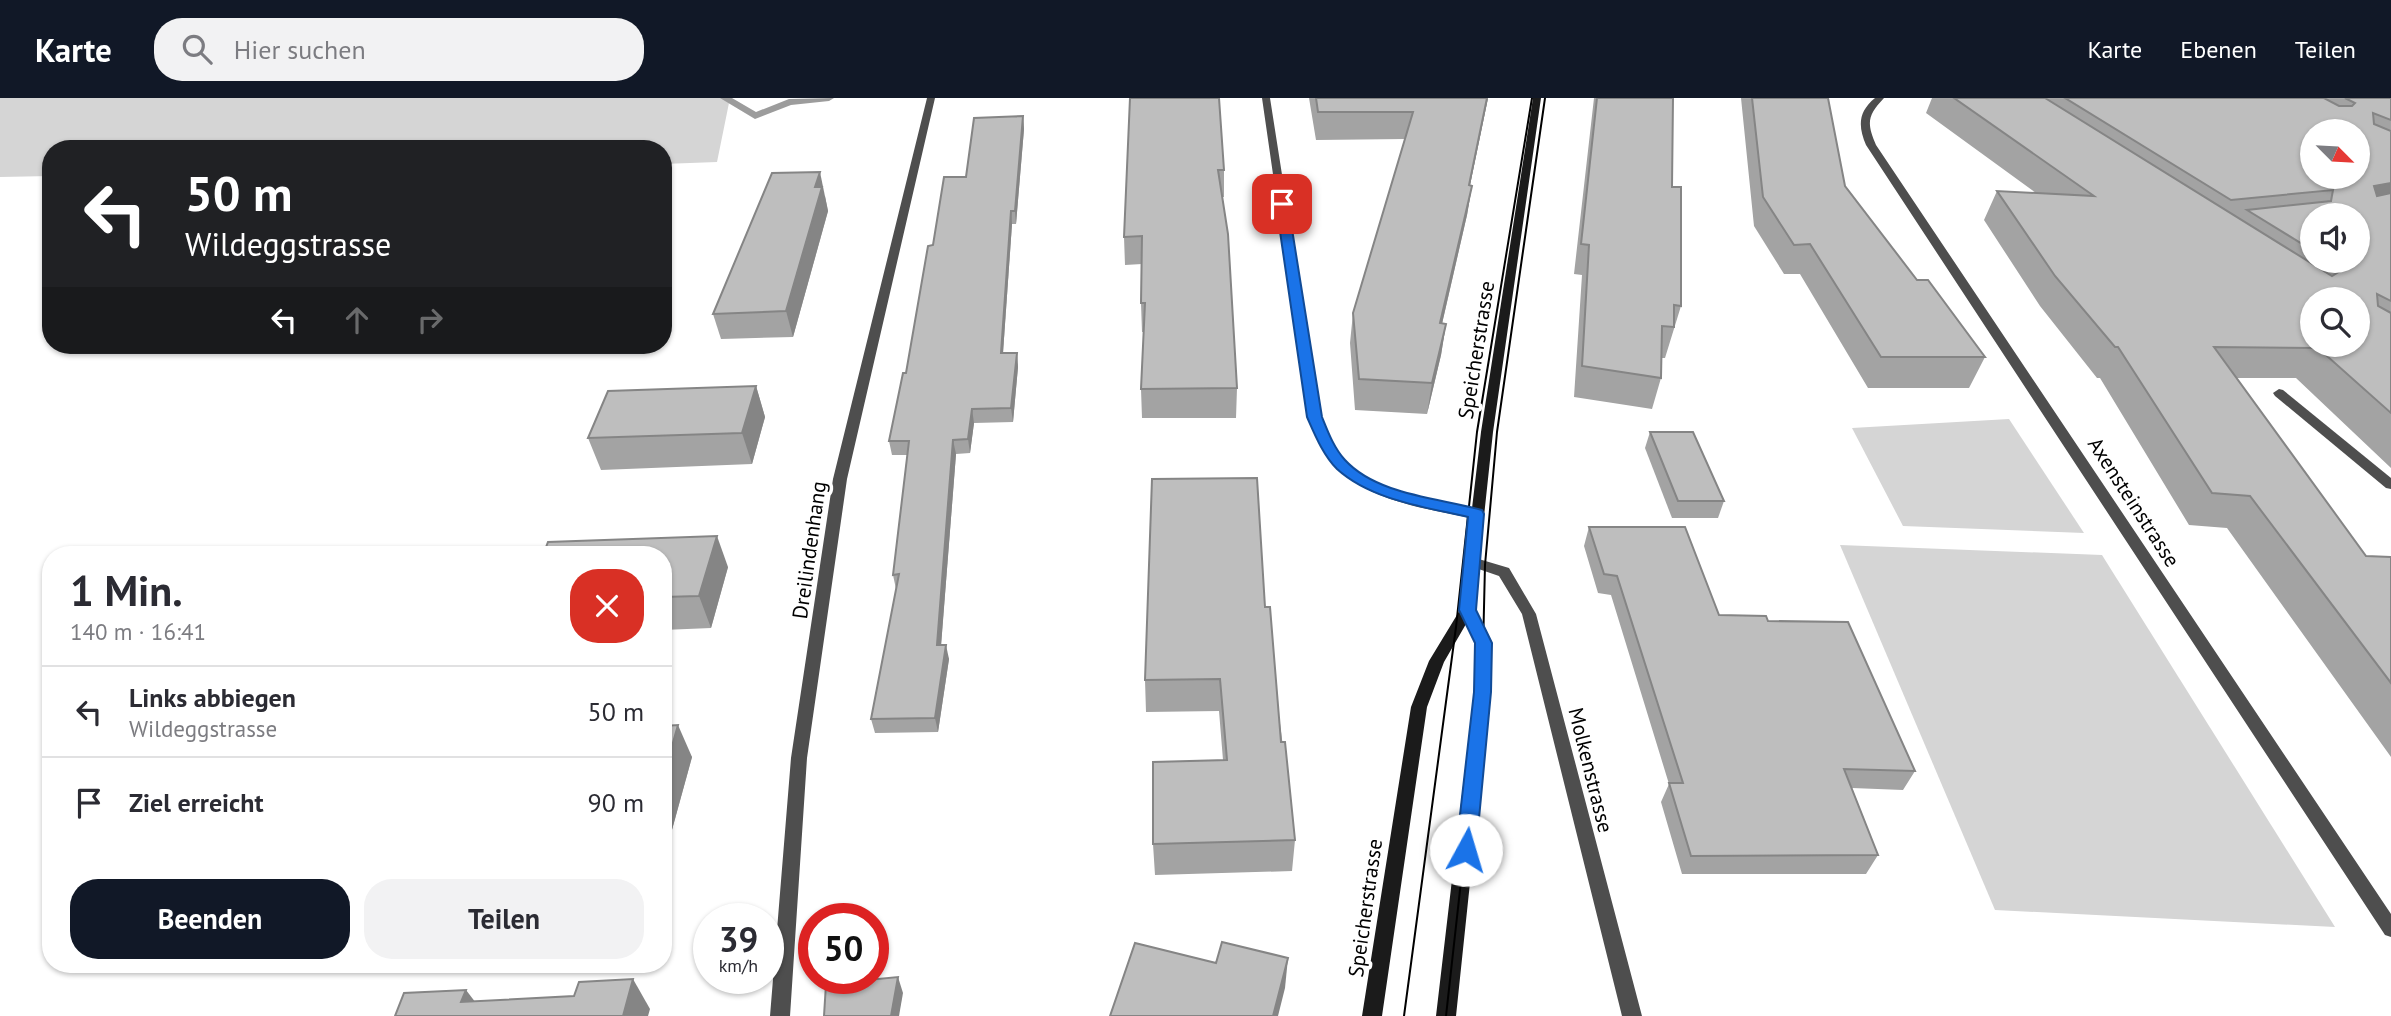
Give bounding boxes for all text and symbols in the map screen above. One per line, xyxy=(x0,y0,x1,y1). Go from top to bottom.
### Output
search box xyxy=(154,18,644,81)
text: Karte xyxy=(35,28,112,71)
icon: search xyxy=(178,30,216,68)
text: Hier suchen xyxy=(234,33,366,66)
text: Karte xyxy=(2088,34,2142,65)
text: Ebenen xyxy=(2180,34,2257,65)
text: Teilen xyxy=(2295,34,2356,65)
north arrow xyxy=(2300,119,2370,189)
map controls xyxy=(2300,119,2370,357)
text: 50 m xyxy=(185,161,292,225)
icon: left xyxy=(70,168,161,259)
pin xyxy=(1252,174,1312,234)
icon: arrive xyxy=(1263,185,1301,223)
button: sound xyxy=(2300,203,2370,273)
text: Wildeggstrasse xyxy=(185,223,391,265)
street label: Speicherstrasse xyxy=(1452,279,1500,421)
button: search xyxy=(2300,287,2370,357)
icon: left xyxy=(265,301,303,339)
icon: ahead xyxy=(338,301,376,339)
icon: right xyxy=(411,301,449,339)
street label: Axensteinstrasse xyxy=(2082,432,2186,572)
street label: Dreilindenhang xyxy=(786,480,832,620)
text: 1 Min. xyxy=(70,563,183,618)
button: close xyxy=(570,569,644,643)
text: 140 m · 16:41 xyxy=(70,617,206,646)
text: Links abbiegen xyxy=(129,681,296,714)
icon: left xyxy=(70,693,108,731)
text: 50 m xyxy=(588,695,644,728)
street label: Molkenstrasse xyxy=(1562,705,1620,835)
text: Wildeggstrasse xyxy=(129,714,277,743)
icon: arrive xyxy=(70,784,108,822)
text: Ziel erreicht xyxy=(129,786,264,819)
text: 90 m xyxy=(588,786,644,819)
position arrow xyxy=(1429,813,1503,887)
street label: Speicherstrasse xyxy=(1342,837,1388,979)
button: Beenden xyxy=(70,879,350,959)
button: Teilen xyxy=(364,879,644,959)
speed limit sign: 50 xyxy=(798,903,889,994)
text: 39 xyxy=(719,916,758,962)
text: km/h xyxy=(719,954,758,977)

